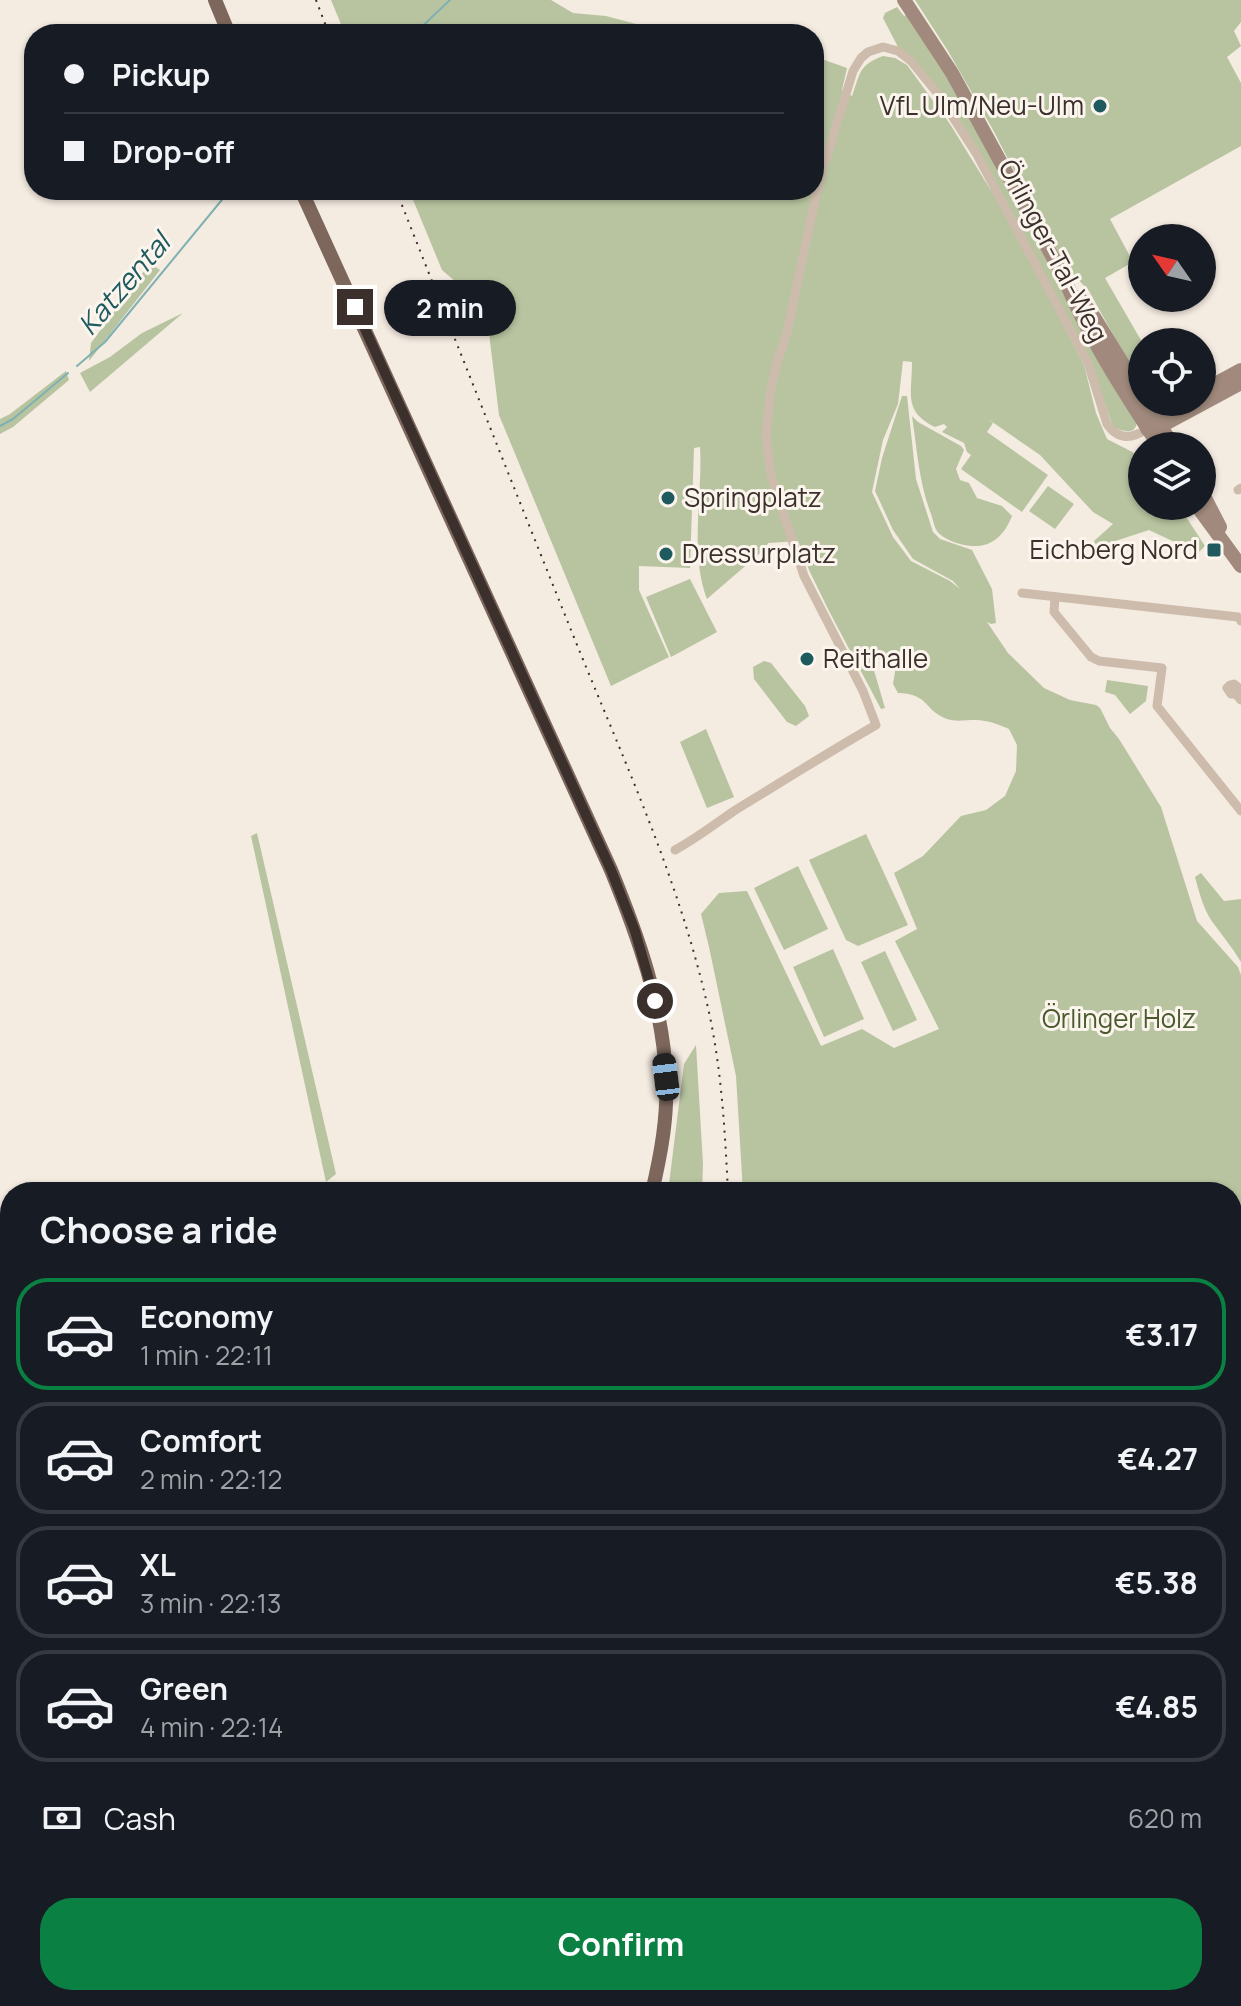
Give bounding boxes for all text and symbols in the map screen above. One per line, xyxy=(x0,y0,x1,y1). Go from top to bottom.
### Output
text: Pickup xyxy=(112,54,210,95)
place label: VfL Ulm/Neu-Ulm xyxy=(880,87,1084,123)
marker: VfL Ulm/Neu-Ulm xyxy=(1091,97,1109,115)
text: Drop-off xyxy=(112,131,234,172)
street label: Örlinger-Tal-Weg xyxy=(991,153,1117,348)
water label: Katzental xyxy=(69,222,180,342)
north arrow xyxy=(1128,224,1216,312)
map controls xyxy=(1128,224,1216,520)
callout: 2 min xyxy=(383,279,515,335)
route end xyxy=(337,289,373,325)
text: 2 min xyxy=(416,290,484,326)
button: locate xyxy=(1128,328,1216,416)
button: layers xyxy=(1128,432,1216,520)
place label: Springplatz xyxy=(684,479,822,515)
marker: Springplatz xyxy=(659,489,677,507)
place label: Eichberg Nord xyxy=(1030,531,1198,567)
place label: Dressurplatz xyxy=(682,535,836,571)
marker: Eichberg Nord xyxy=(1205,541,1223,559)
marker: Dressurplatz xyxy=(657,545,675,563)
place label: Reithalle xyxy=(823,640,928,676)
marker: Reithalle xyxy=(798,650,816,668)
route start xyxy=(637,983,673,1019)
park label: Örlinger Holz xyxy=(1042,1000,1196,1036)
car xyxy=(651,1052,681,1102)
text: Choose a ride xyxy=(40,1205,278,1254)
text: Economy xyxy=(140,1296,273,1337)
icon: car xyxy=(44,1298,116,1370)
text: €3.17 xyxy=(1125,1314,1198,1355)
text: 1 min · 22:11 xyxy=(140,1337,273,1373)
text: Comfort xyxy=(140,1420,262,1461)
icon: car xyxy=(44,1422,116,1494)
text: €4.27 xyxy=(1117,1438,1198,1479)
text: 2 min · 22:12 xyxy=(140,1461,282,1497)
text: XL xyxy=(140,1544,176,1585)
icon: car xyxy=(44,1546,116,1618)
text: €5.38 xyxy=(1115,1562,1198,1603)
text: 3 min · 22:13 xyxy=(140,1585,281,1621)
text: Green xyxy=(140,1668,228,1709)
icon: car xyxy=(44,1670,116,1742)
text: €4.85 xyxy=(1115,1686,1198,1727)
text: 4 min · 22:14 xyxy=(140,1709,283,1745)
icon: cash xyxy=(40,1796,84,1840)
text: Cash xyxy=(104,1798,176,1839)
text: 620 m xyxy=(1128,1800,1202,1836)
button: Confirm xyxy=(40,1898,1202,1990)

